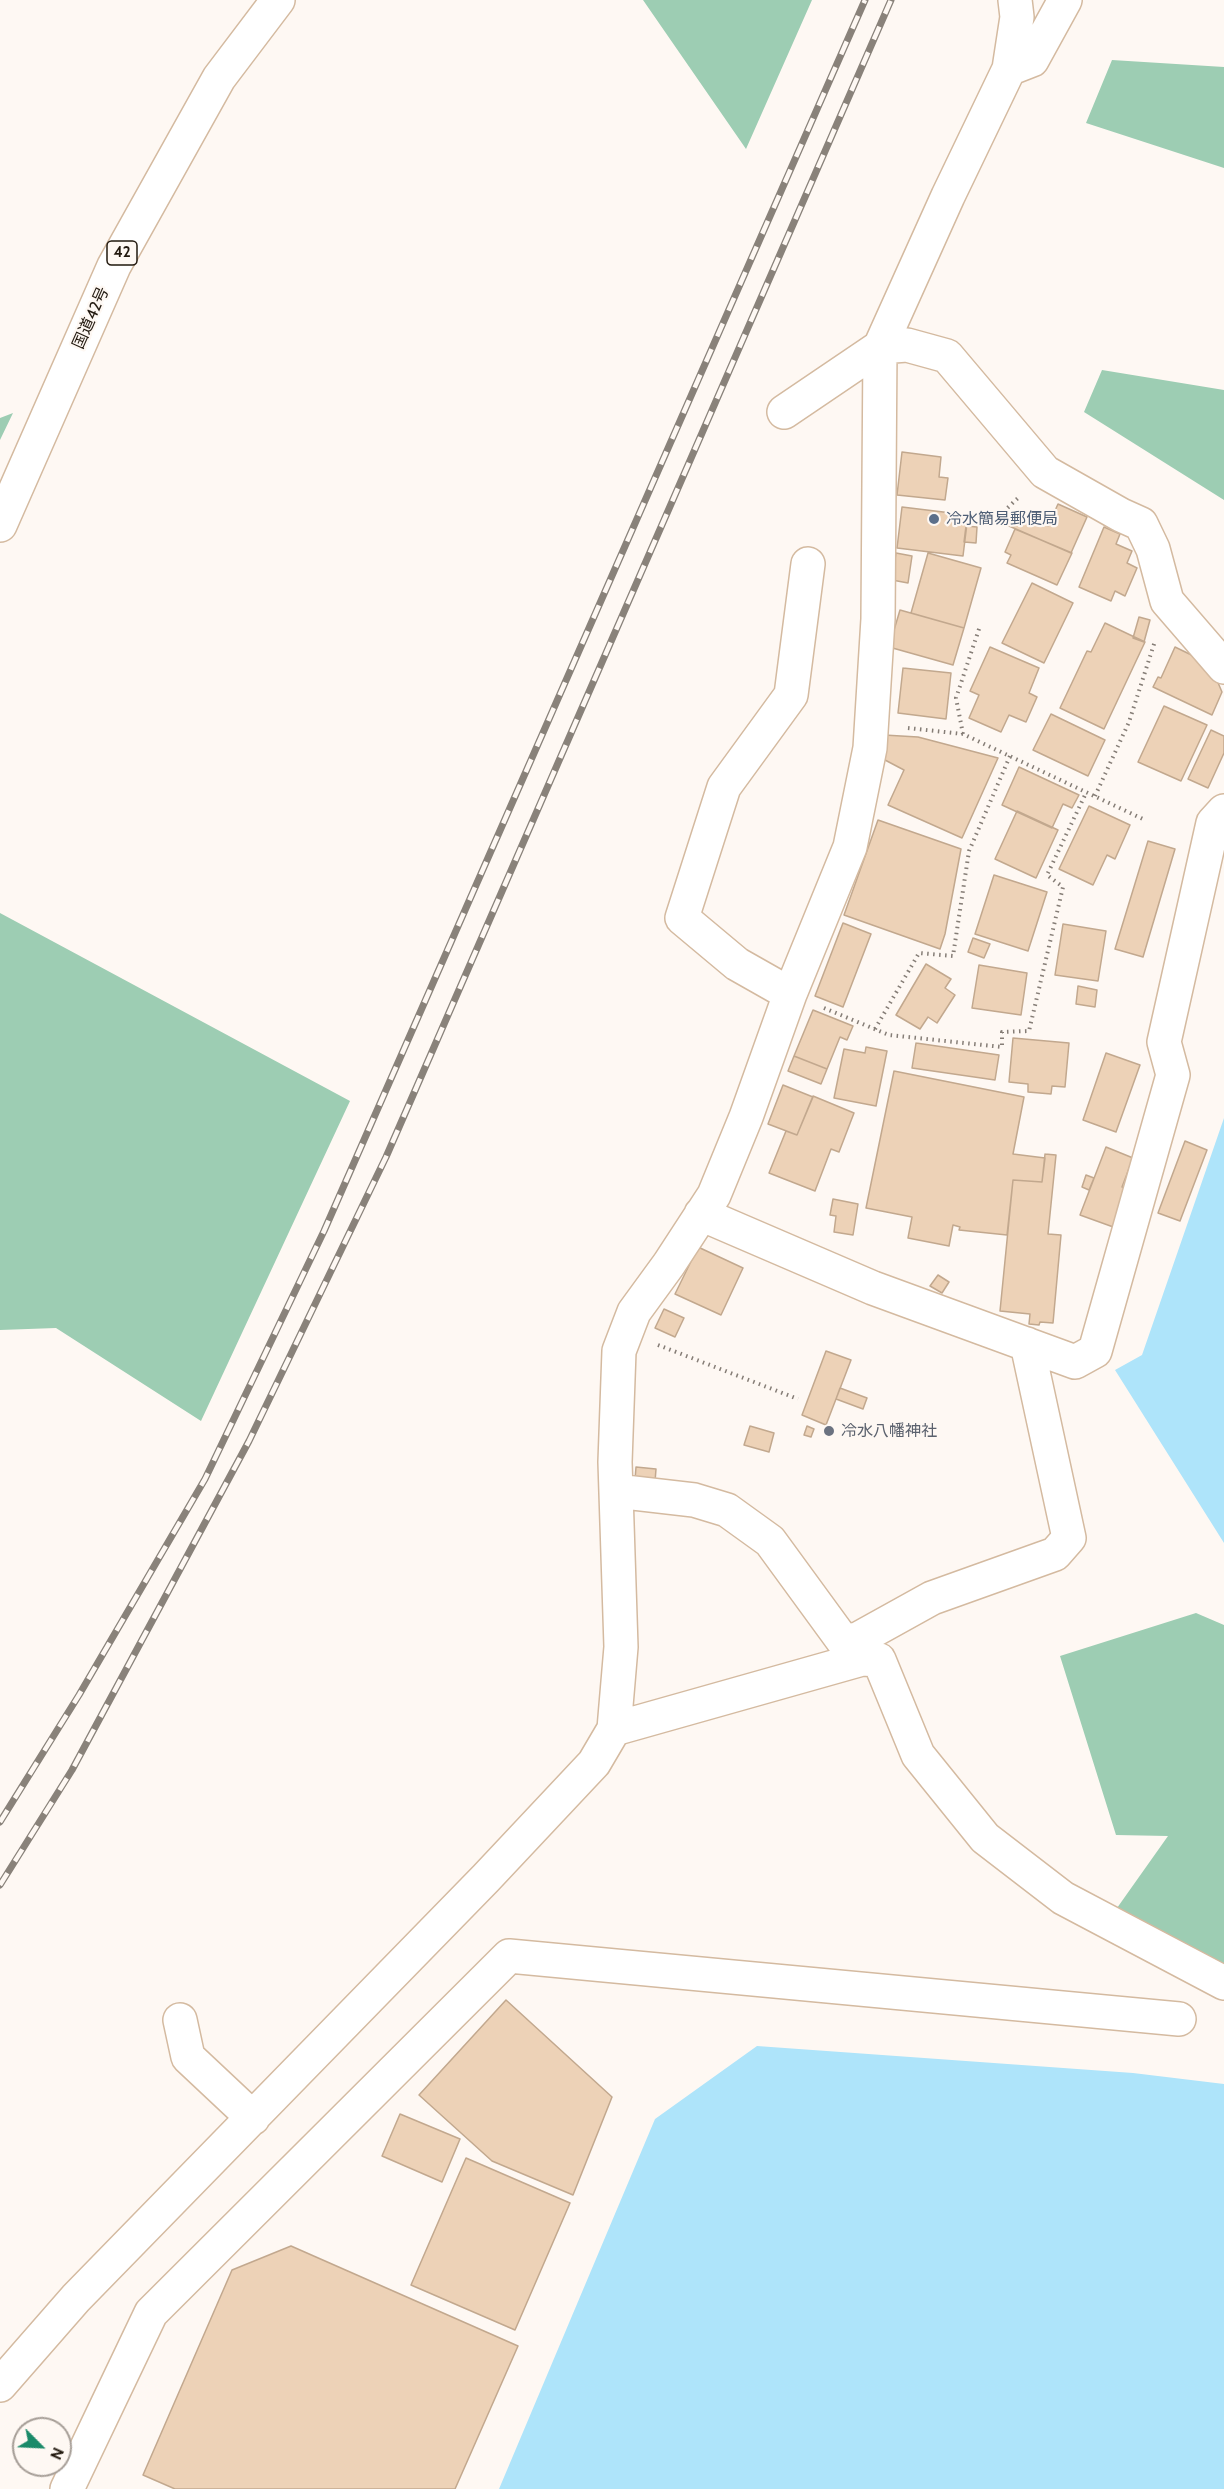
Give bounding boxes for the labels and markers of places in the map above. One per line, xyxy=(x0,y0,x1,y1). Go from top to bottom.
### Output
place label: 冷水簡易郵便局 xyxy=(946,509,1058,529)
marker: 冷水簡易郵便局 xyxy=(927,512,941,526)
place label: 冷水八幡神社 xyxy=(841,1421,937,1441)
marker: 冷水八幡神社 xyxy=(822,1424,836,1438)

